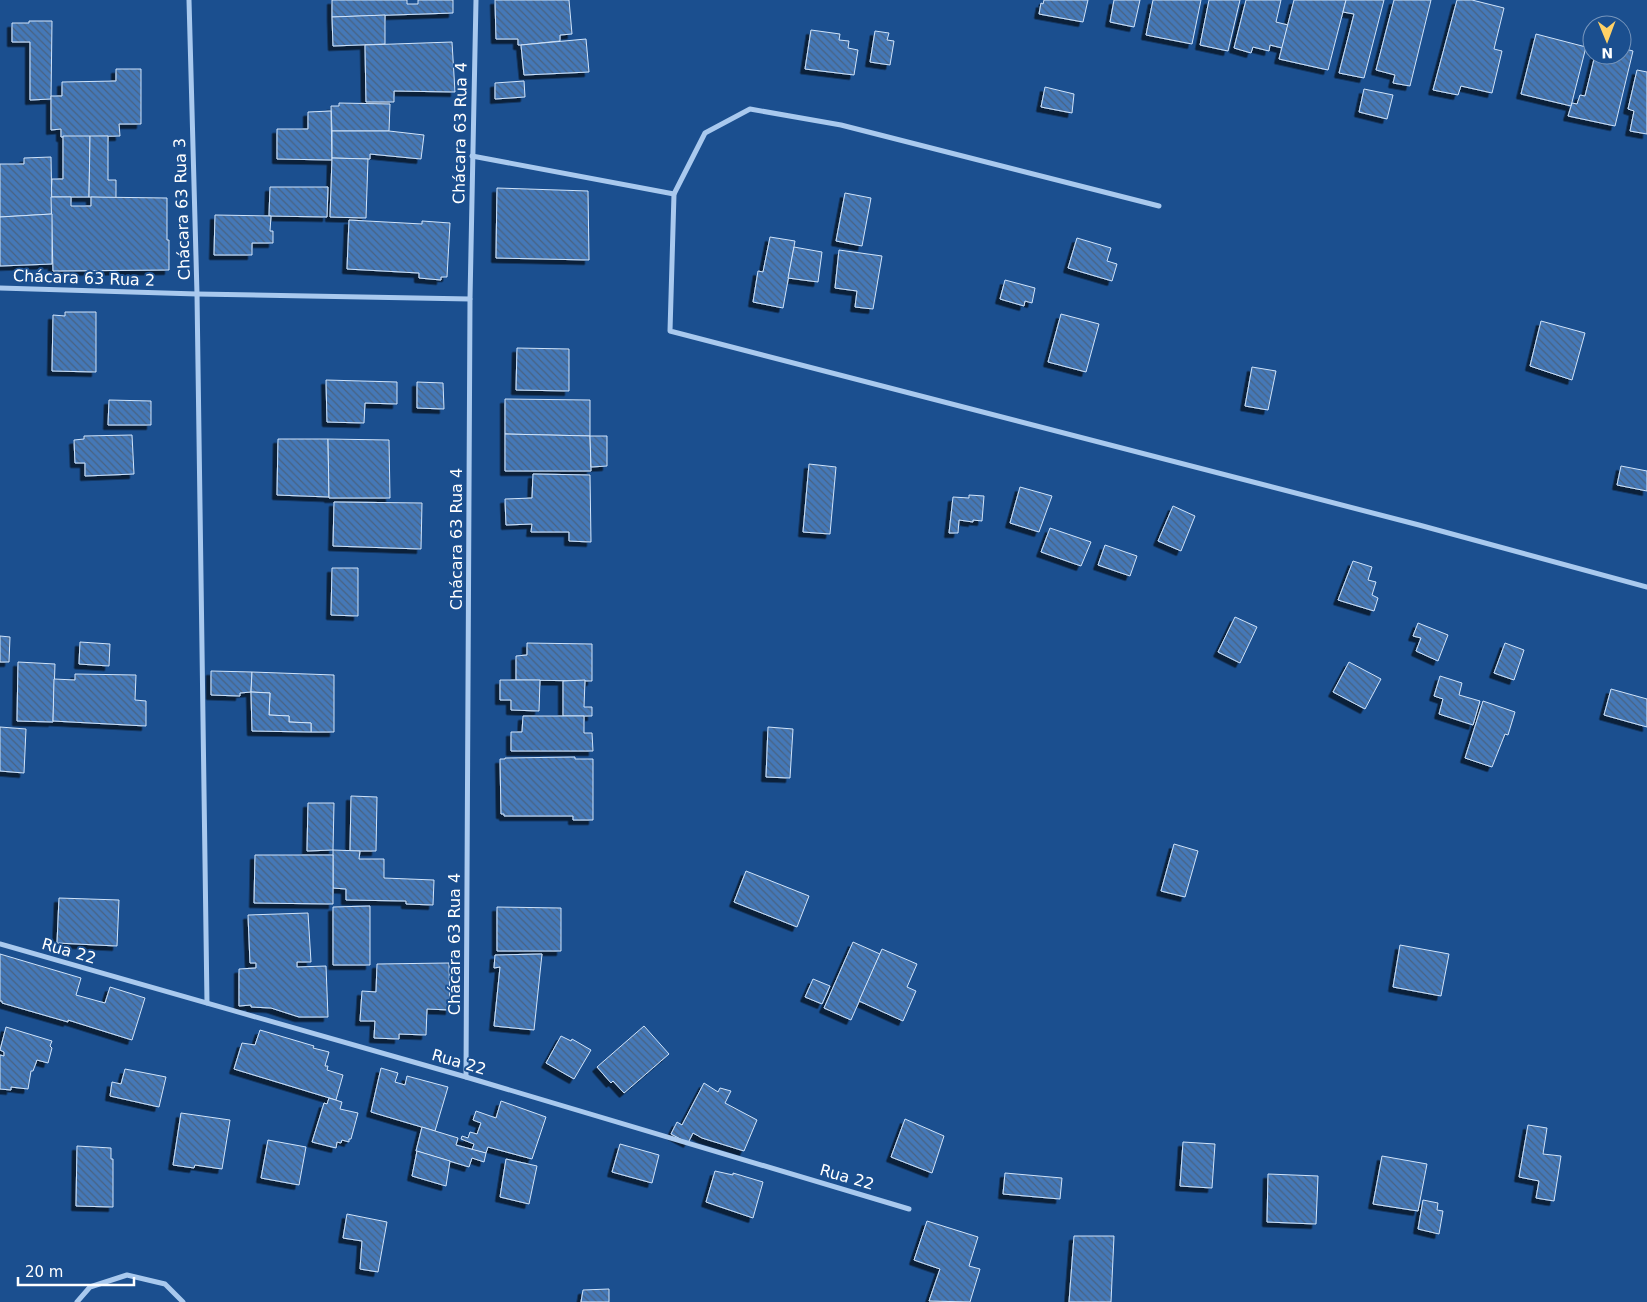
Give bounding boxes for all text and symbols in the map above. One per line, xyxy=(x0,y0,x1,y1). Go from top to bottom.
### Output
north arrow xyxy=(1582,15,1632,65)
text: N xyxy=(1601,45,1613,61)
street label: Chácara 63 Rua 4 xyxy=(449,62,471,204)
street label: Chácara 63 Rua 3 xyxy=(170,138,194,280)
street label: Chácara 63 Rua 2 xyxy=(13,266,155,290)
street label: Chácara 63 Rua 4 xyxy=(447,468,466,610)
street label: Chácara 63 Rua 4 xyxy=(445,873,464,1015)
street label: Rua 22 xyxy=(40,934,98,968)
street label: Rua 22 xyxy=(430,1045,488,1079)
street label: Rua 22 xyxy=(818,1160,876,1194)
scale bar xyxy=(18,1254,134,1286)
text: 20 m xyxy=(25,1263,63,1281)

